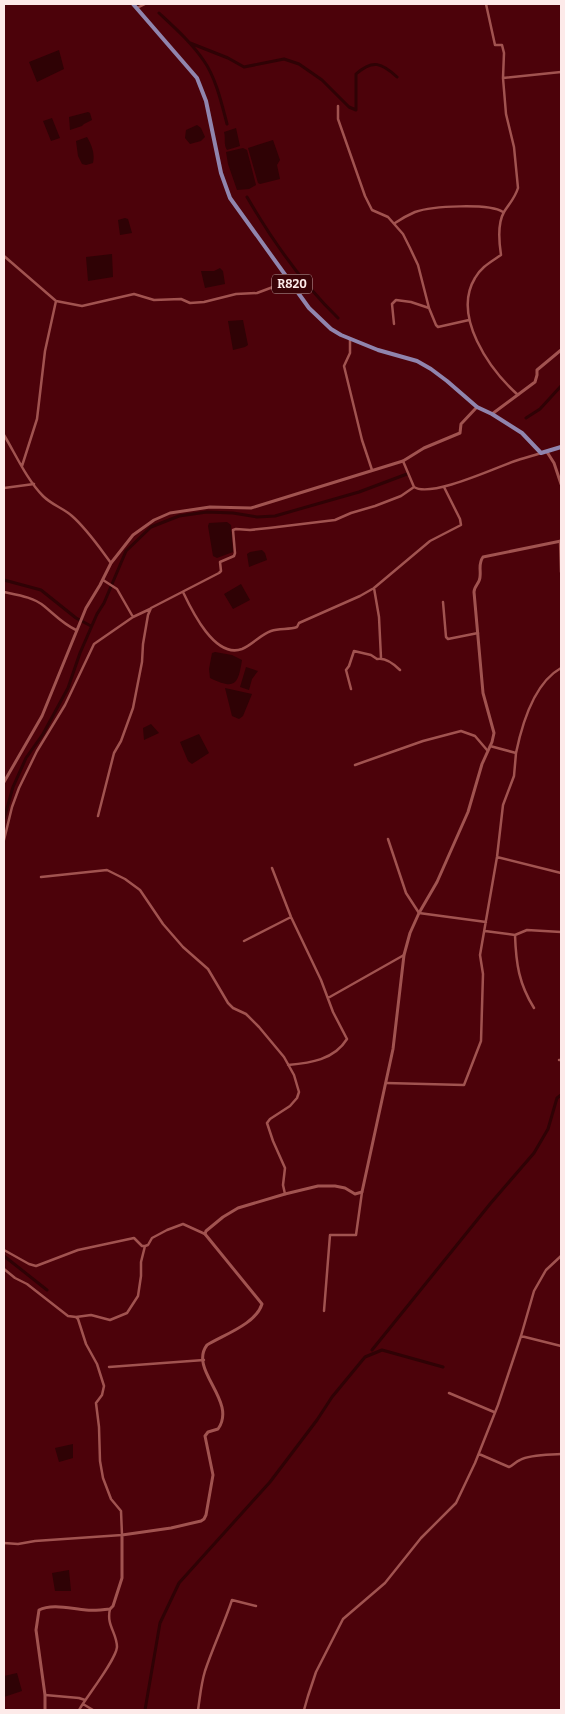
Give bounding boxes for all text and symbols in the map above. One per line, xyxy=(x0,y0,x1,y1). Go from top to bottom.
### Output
road number: R820 xyxy=(272,274,312,294)

